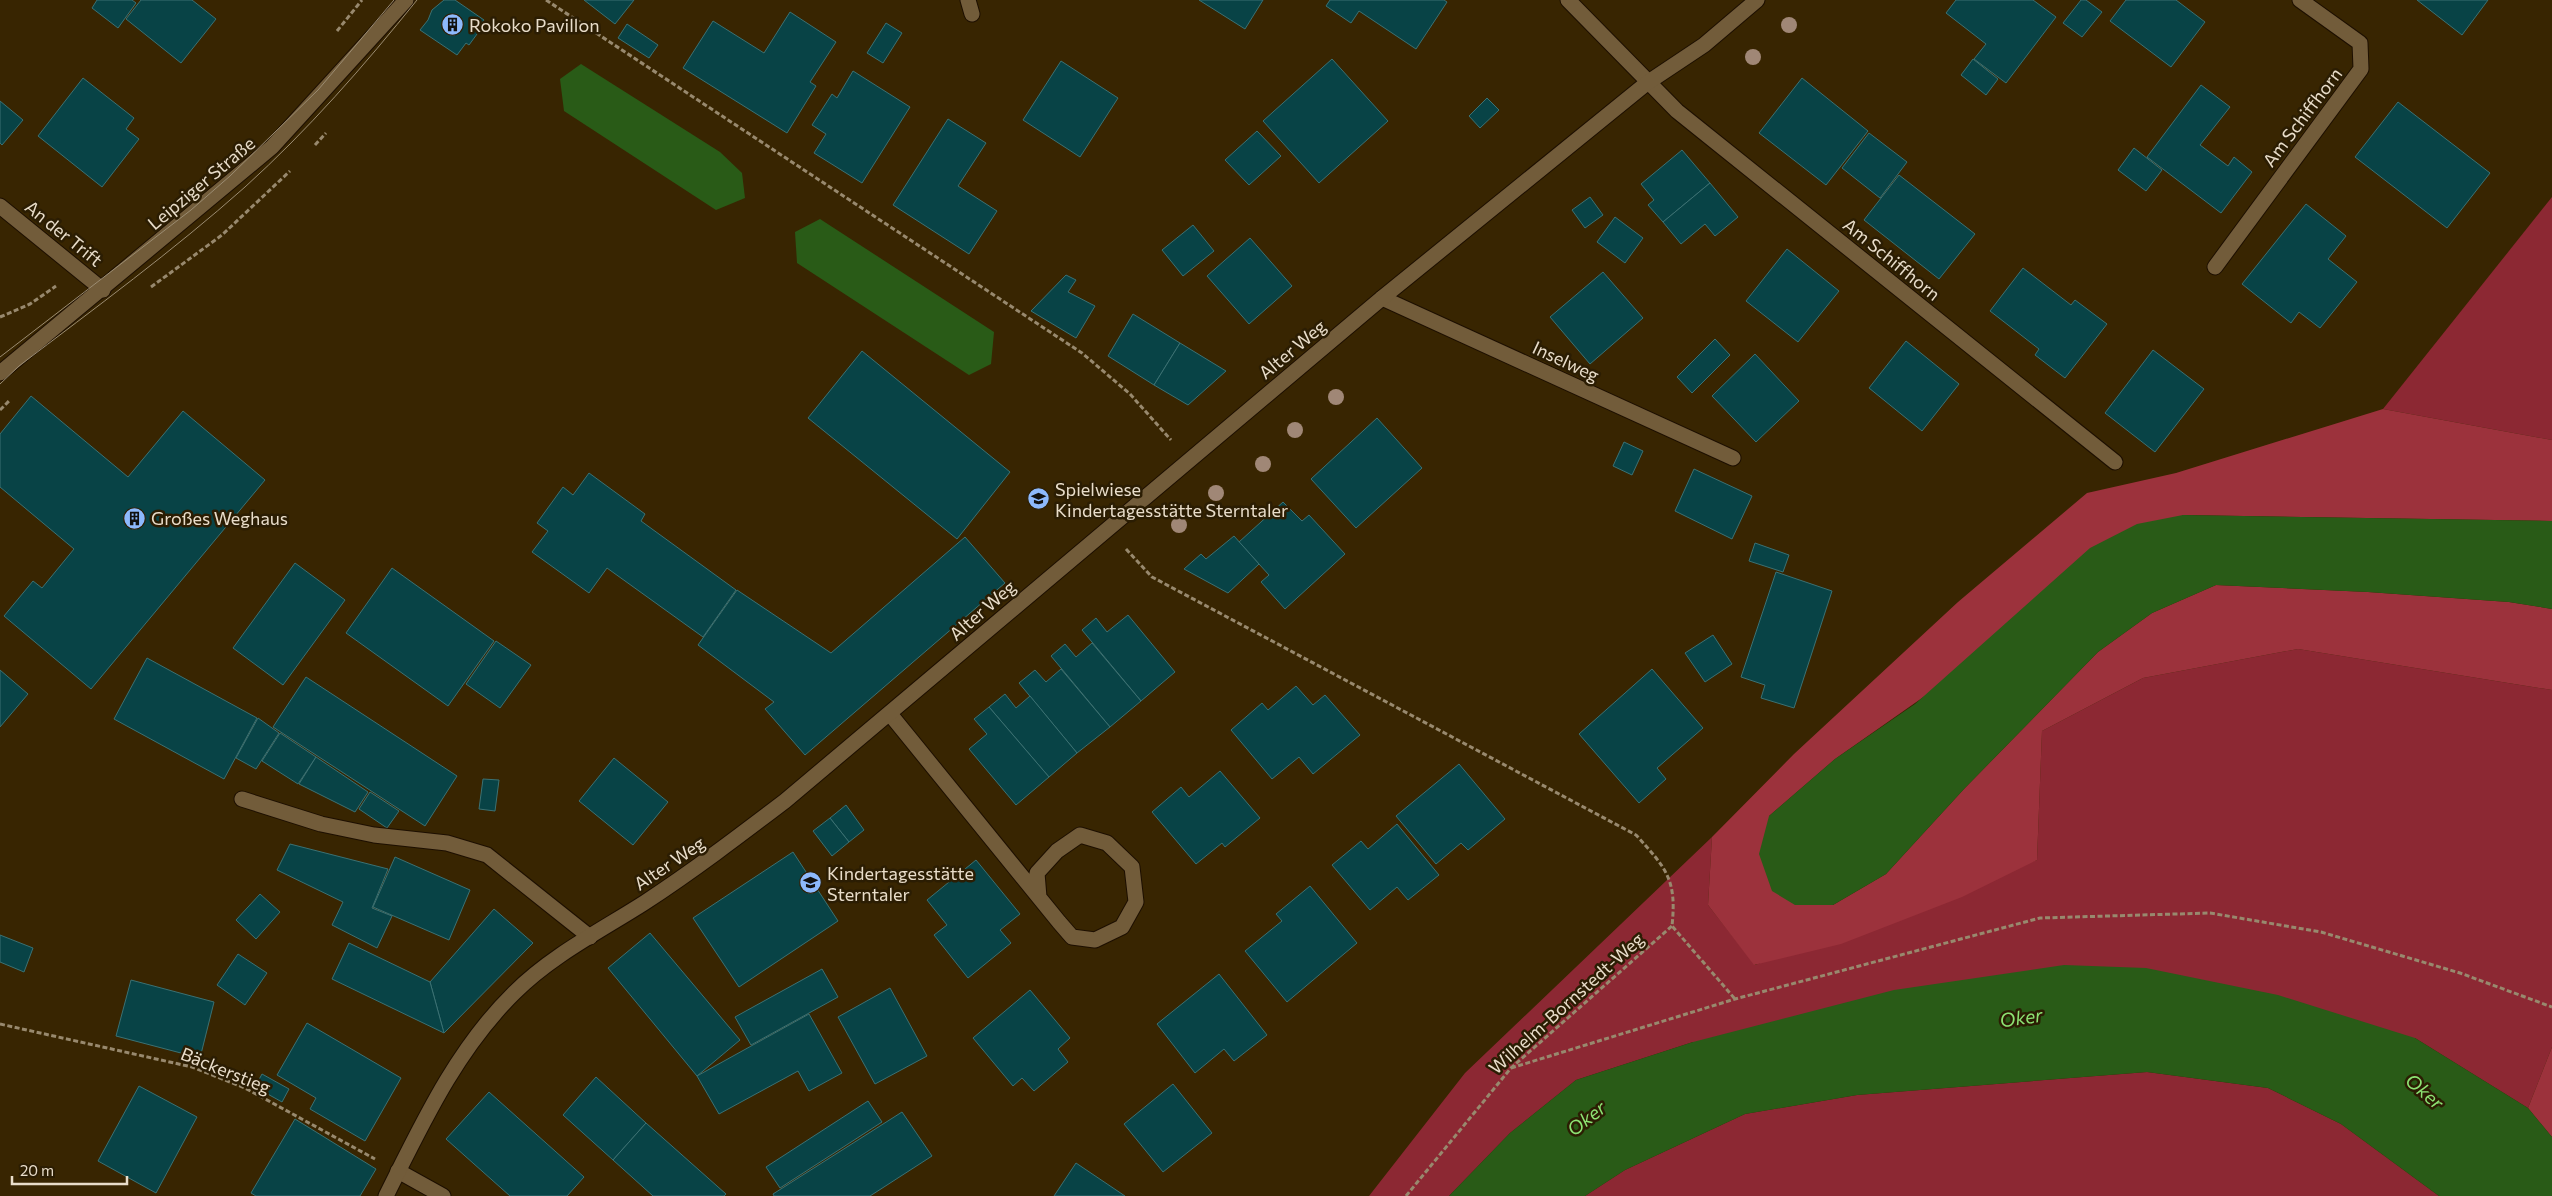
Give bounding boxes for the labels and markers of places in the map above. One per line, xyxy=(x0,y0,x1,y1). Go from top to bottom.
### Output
building icon: Rokoko Pavillon xyxy=(441,13,465,37)
place label: Rokoko Pavillon xyxy=(469,14,599,36)
place label: Spielwiese Kindertagesstätte Sterntaler xyxy=(1055,478,1288,521)
school or university icon: Spielwiese Kindertagesstätte Sterntaler xyxy=(1027,487,1051,511)
building icon: Großes Weghaus xyxy=(123,506,147,530)
place label: Großes Weghaus xyxy=(151,507,288,529)
place label: Kindertagesstätte Sterntaler xyxy=(827,862,974,905)
school or university icon: Kindertagesstätte Sterntaler xyxy=(799,871,823,895)

